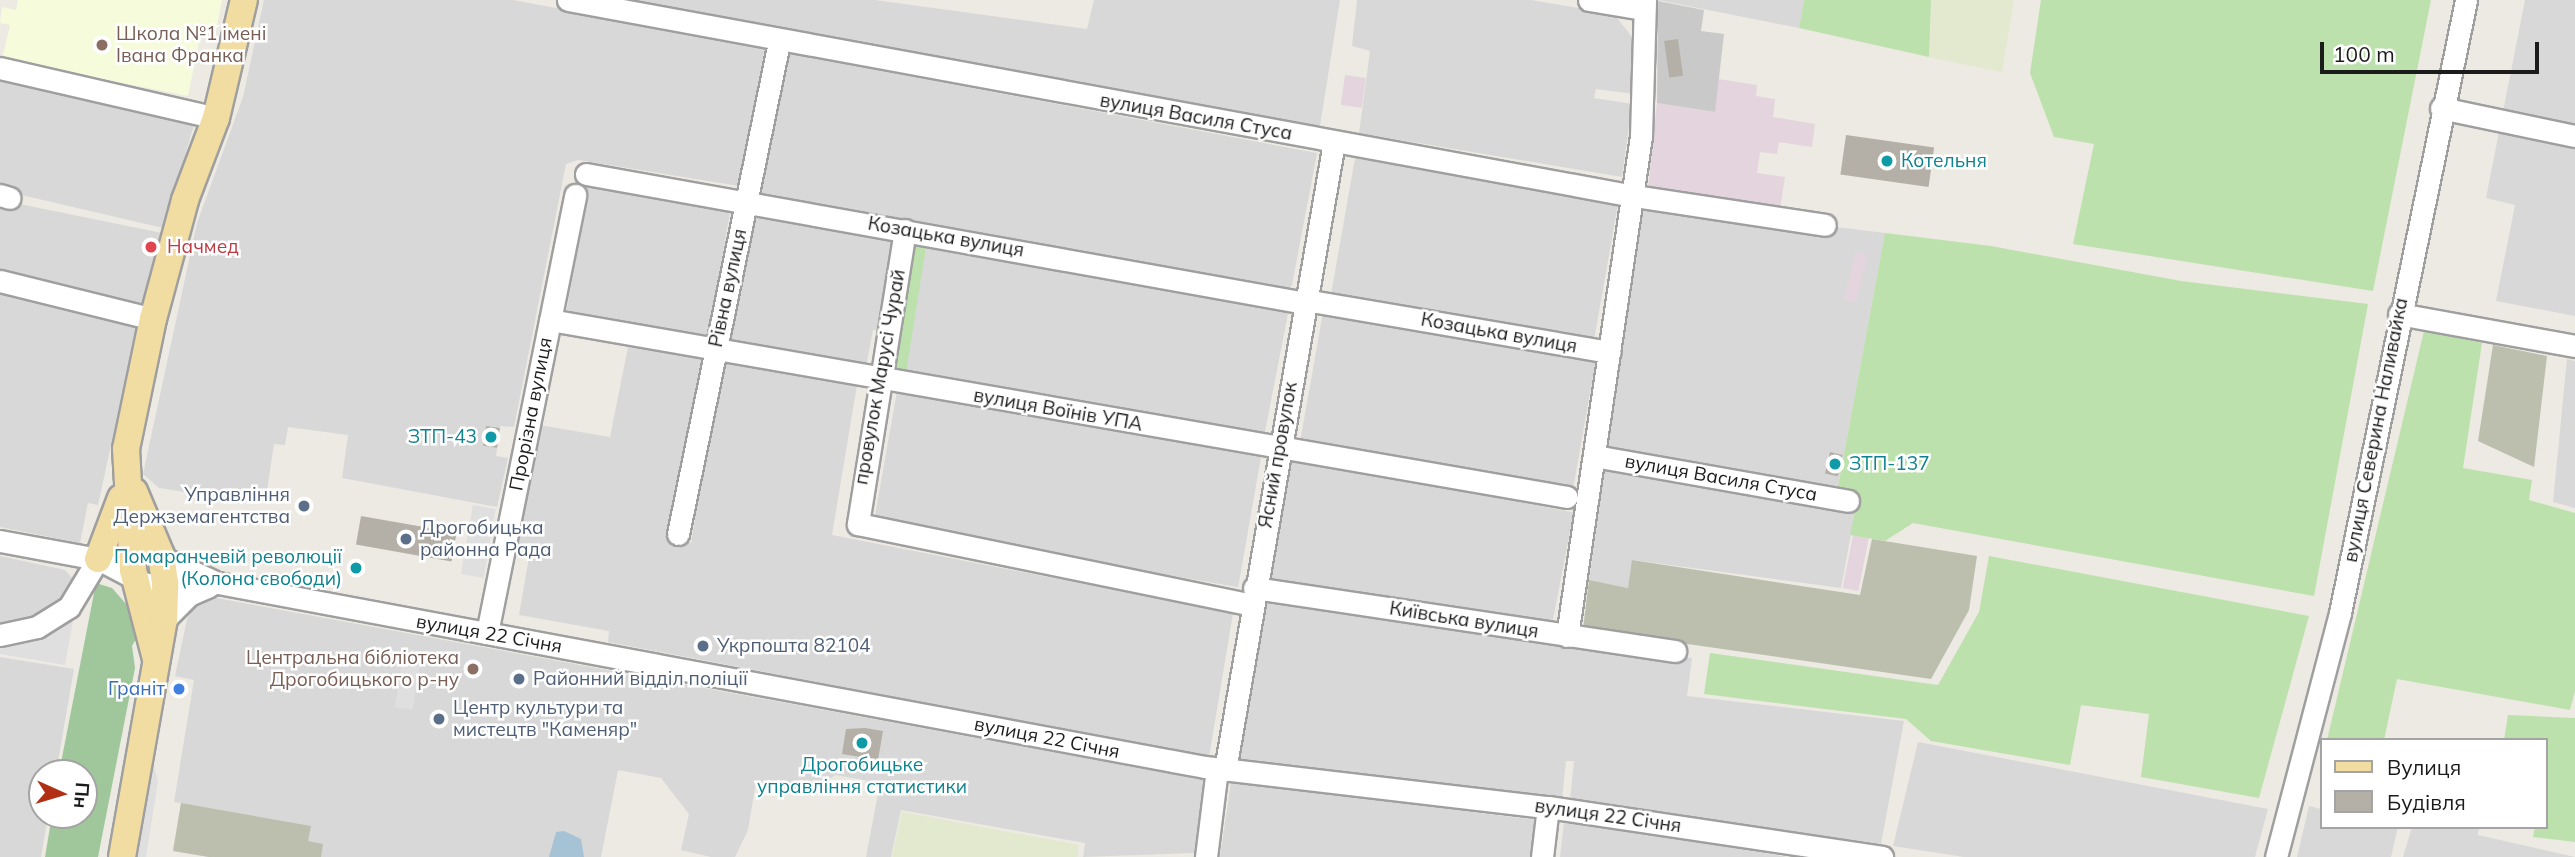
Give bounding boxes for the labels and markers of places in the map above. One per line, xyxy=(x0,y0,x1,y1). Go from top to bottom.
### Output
place label: Школа №1 імені Івана Франка xyxy=(116,23,266,67)
marker: Школа №1 імені Івана Франка xyxy=(94,37,110,53)
place label: Котельня xyxy=(1901,150,1987,172)
marker: Котельня xyxy=(1879,153,1895,169)
place label: Начмед xyxy=(167,236,239,258)
marker: Начмед xyxy=(141,237,161,257)
place label: ЗТП-43 xyxy=(408,426,477,448)
marker: ЗТП-43 xyxy=(483,429,499,445)
place label: ЗТП-137 xyxy=(1849,453,1930,475)
marker: ЗТП-137 xyxy=(1827,456,1843,472)
place label: Управління Держземагентства xyxy=(113,484,290,528)
marker: Управління Держземагентства xyxy=(296,498,312,514)
place label: Дрогобицька районна Рада xyxy=(420,517,552,561)
marker: Дрогобицька районна Рада xyxy=(398,531,414,547)
place label: Помаранчевій революції (Колона свободи) xyxy=(114,546,342,590)
marker: Помаранчевій революції (Колона свободи) xyxy=(348,560,364,576)
place label: Укрпошта 82104 xyxy=(717,635,871,657)
marker: Укрпошта 82104 xyxy=(695,638,711,654)
place label: Центральна бібліотека Дрогобицького р-ну xyxy=(246,647,459,691)
marker: Центральна бібліотека Дрогобицького р-ну xyxy=(465,661,481,677)
place label: Районний відділ поліції xyxy=(533,668,748,690)
marker: Районний відділ поліції xyxy=(511,671,527,687)
place label: Граніт xyxy=(108,678,165,700)
marker: Граніт xyxy=(171,681,187,697)
place label: Центр культури та мистецтв "Каменяр" xyxy=(453,697,637,741)
marker: Центр культури та мистецтв "Каменяр" xyxy=(431,711,447,727)
marker: Дрогобицьке управління статистики xyxy=(854,735,870,751)
place label: Дрогобицьке управління статистики xyxy=(757,754,967,798)

